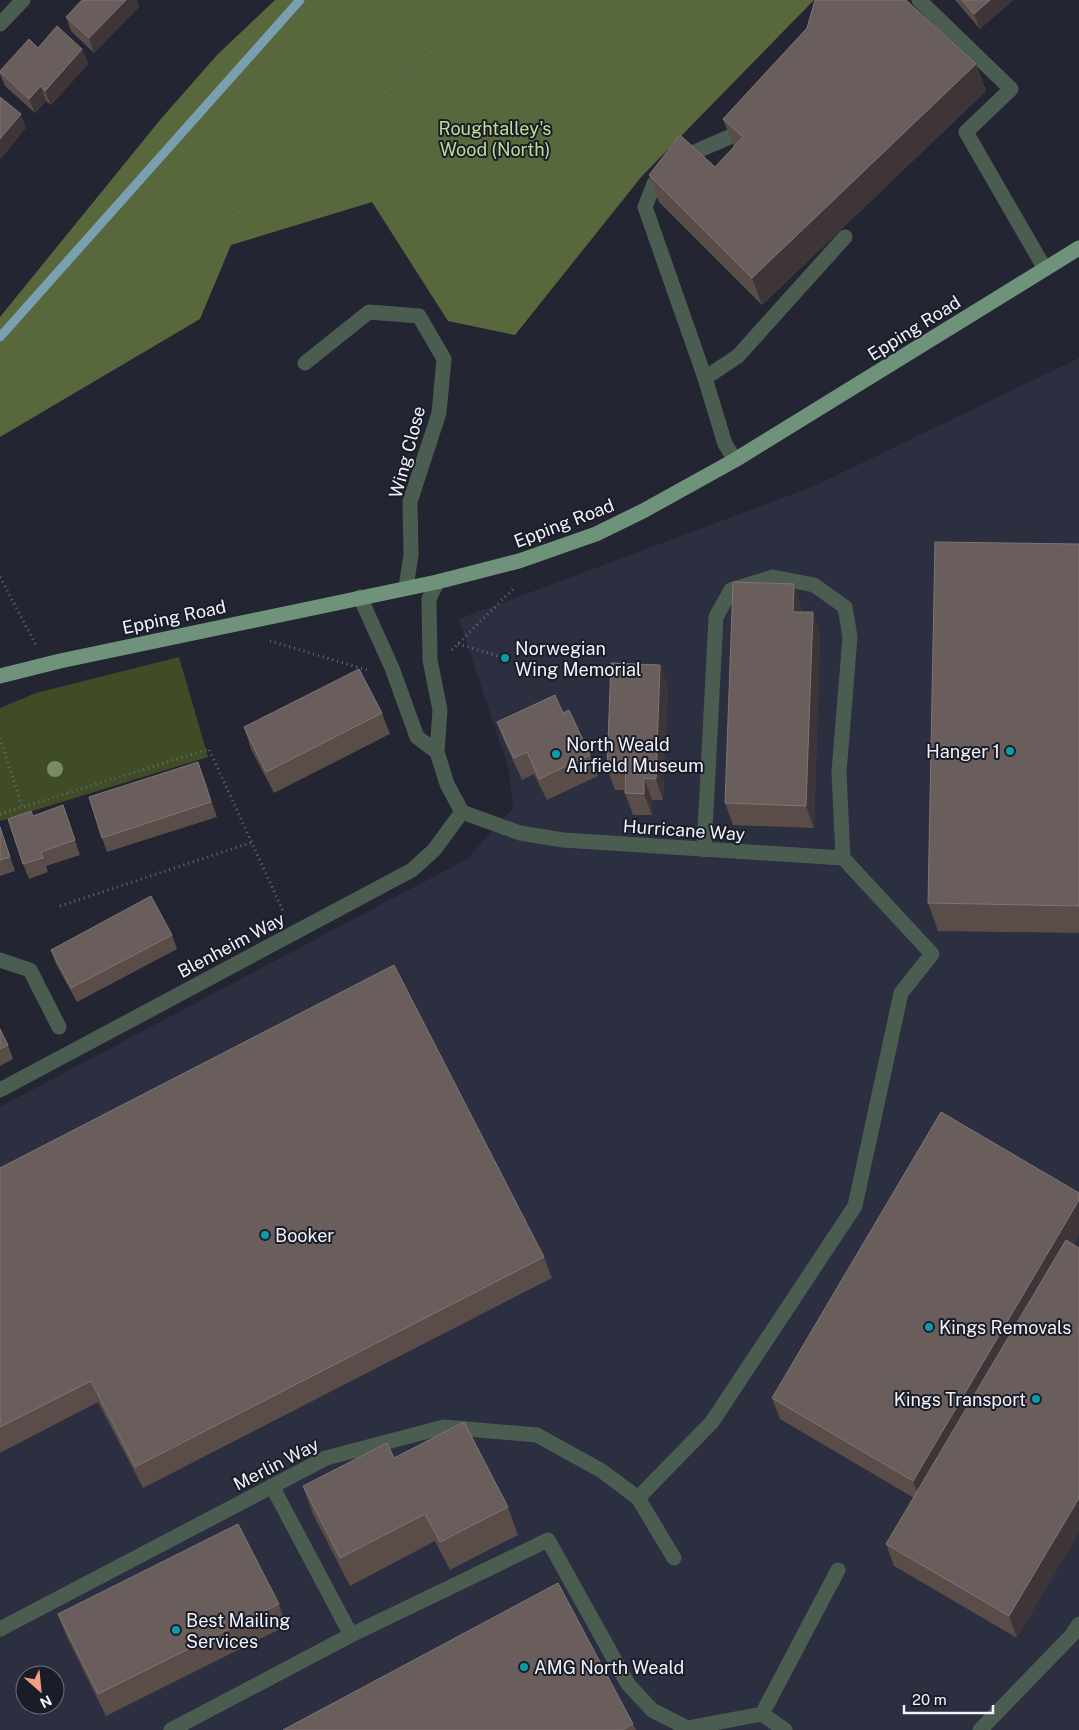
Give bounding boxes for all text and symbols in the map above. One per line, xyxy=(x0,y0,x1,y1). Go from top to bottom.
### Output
park label: Roughtalley's Wood (North) xyxy=(439,118,551,160)
street label: Epping Road xyxy=(864,291,964,365)
street label: Wing Close xyxy=(385,404,429,500)
street label: Epping Road xyxy=(511,494,617,552)
street label: Epping Road xyxy=(120,596,228,638)
place label: Norwegian Wing Memorial xyxy=(515,638,641,680)
marker: Norwegian Wing Memorial xyxy=(499,652,511,664)
place label: North Weald Airfield Museum xyxy=(566,734,704,776)
place label: Hanger 1 xyxy=(926,741,1000,762)
marker: Hanger 1 xyxy=(1004,745,1016,757)
marker: North Weald Airfield Museum xyxy=(550,748,562,760)
street label: Hurricane Way xyxy=(622,815,746,845)
street label: Blenheim Way xyxy=(174,908,288,982)
place label: Booker xyxy=(275,1225,334,1246)
marker: Booker xyxy=(259,1229,271,1241)
place label: Kings Removals xyxy=(939,1317,1071,1338)
marker: Kings Removals xyxy=(923,1321,935,1333)
place label: Kings Transport xyxy=(894,1389,1026,1410)
marker: Kings Transport xyxy=(1030,1393,1042,1405)
street label: Merlin Way xyxy=(230,1433,323,1494)
place label: Best Mailing Services xyxy=(186,1610,290,1652)
marker: Best Mailing Services xyxy=(170,1624,182,1636)
place label: AMG North Weald xyxy=(534,1657,684,1678)
marker: AMG North Weald xyxy=(518,1661,530,1673)
north arrow xyxy=(15,1665,65,1715)
scale bar xyxy=(904,1682,993,1714)
text: 20 m xyxy=(912,1691,947,1708)
text: N xyxy=(37,1692,54,1711)

